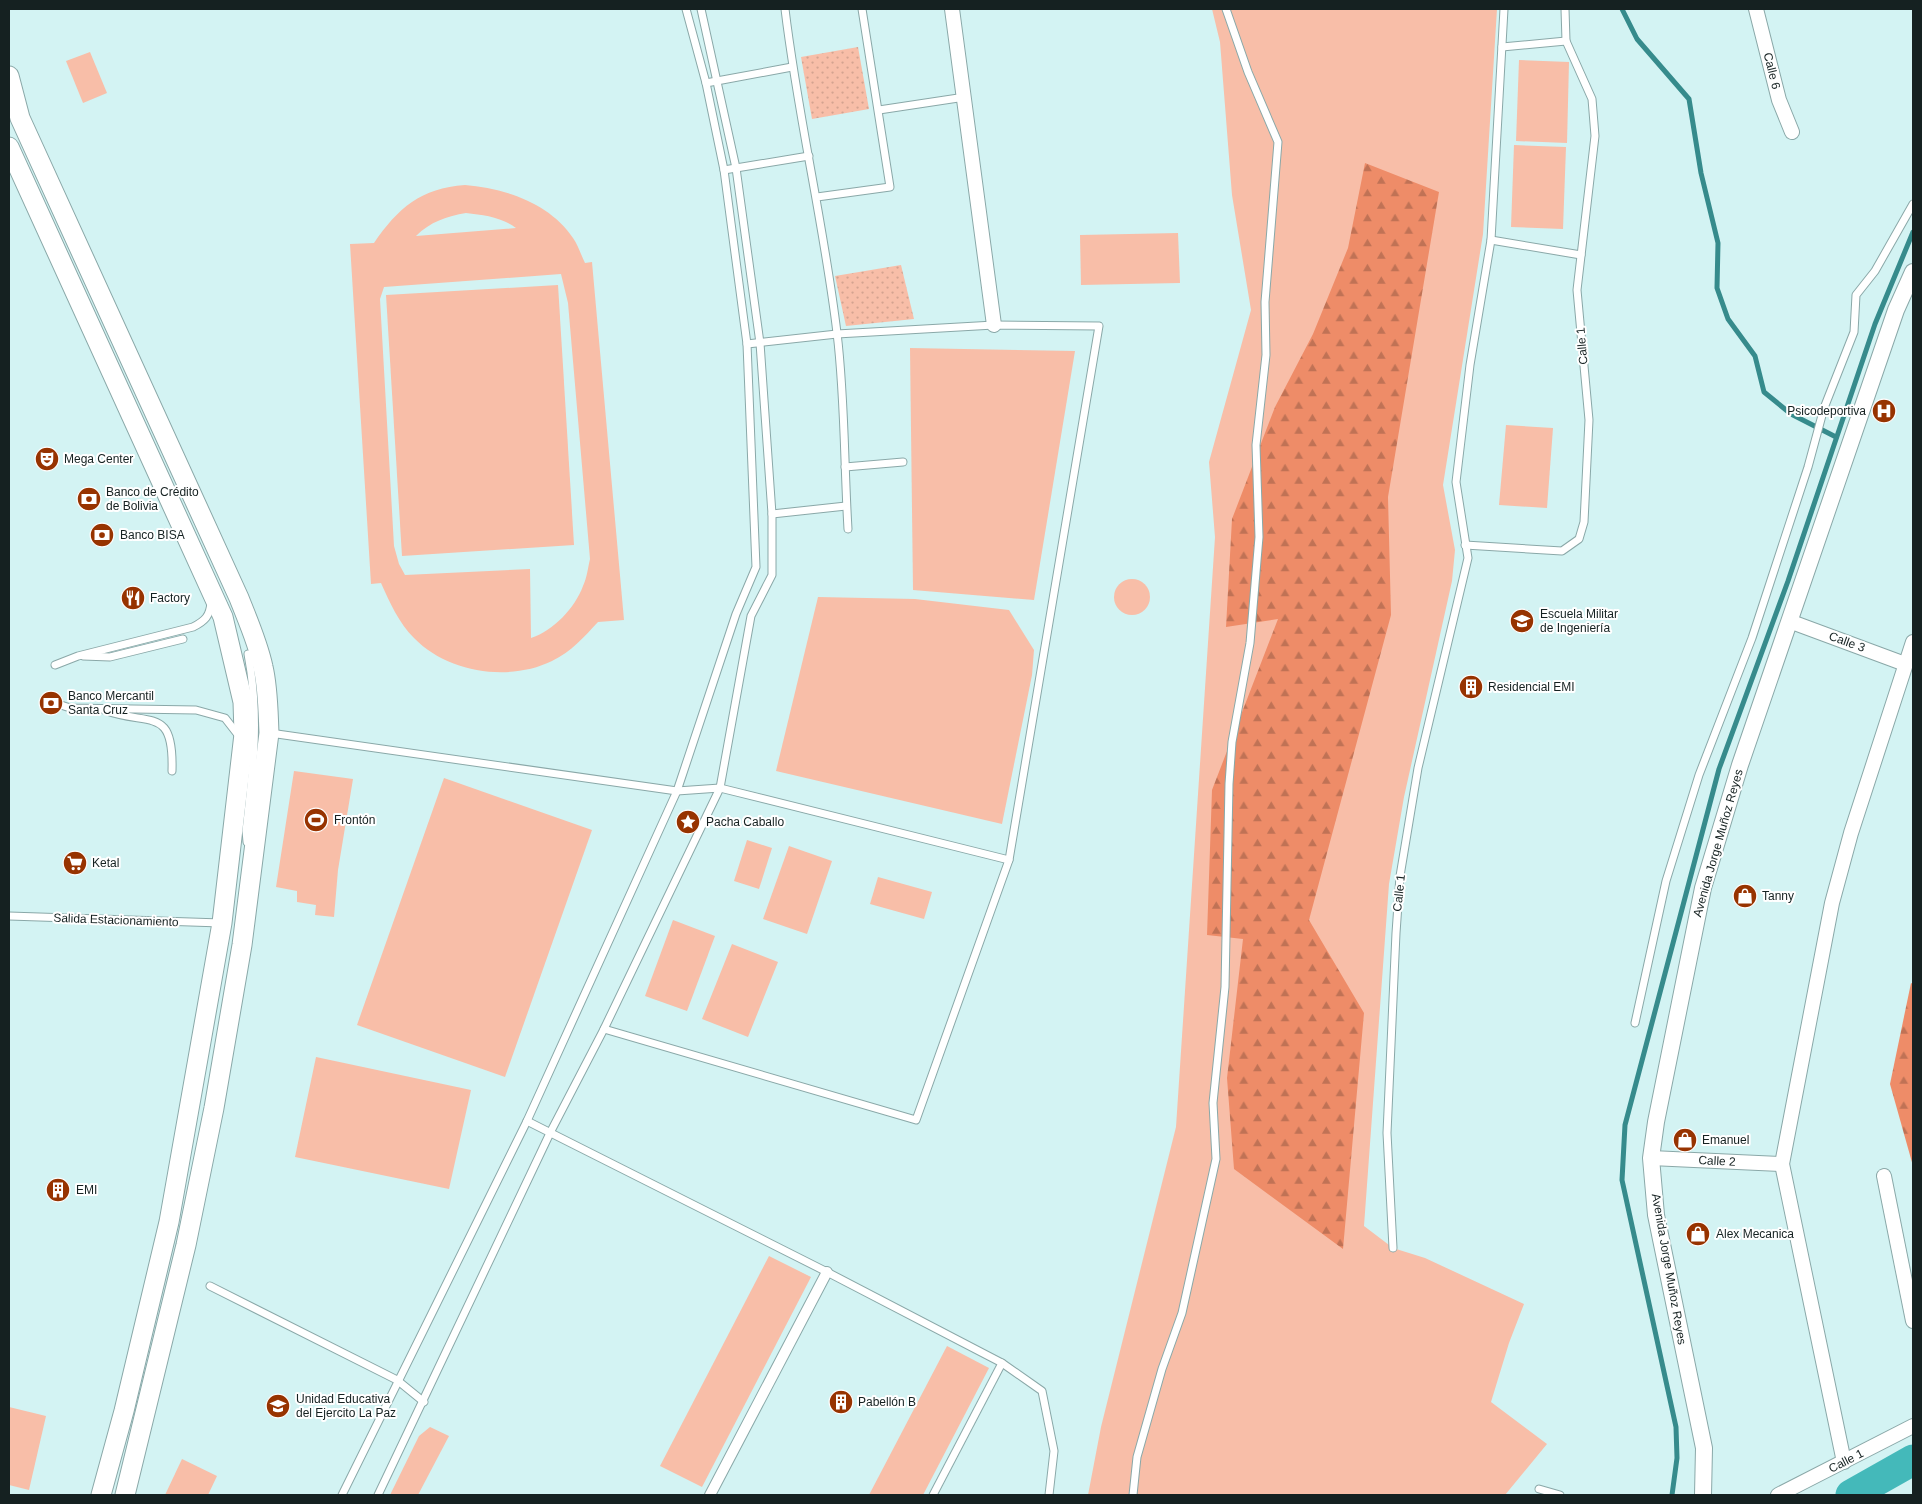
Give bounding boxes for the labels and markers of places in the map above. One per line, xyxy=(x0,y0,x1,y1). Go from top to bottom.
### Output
hospital icon: Psicodeportiva xyxy=(1871,398,1897,424)
place label: Psicodeportiva xyxy=(1787,404,1866,418)
theatre icon: Mega Center xyxy=(34,446,60,472)
place label: Mega Center xyxy=(64,452,133,466)
place label: Banco de Crédito de Bolivia xyxy=(106,485,199,513)
bank icon: Banco de Crédito de Bolivia xyxy=(76,486,102,512)
bank icon: Banco BISA xyxy=(89,522,115,548)
place label: Banco BISA xyxy=(120,528,185,542)
restaurant icon: Factory xyxy=(120,585,146,611)
place label: Factory xyxy=(150,591,190,605)
place label: Escuela Militar de Ingeniería xyxy=(1540,607,1618,635)
school or university icon: Escuela Militar de Ingeniería xyxy=(1509,608,1535,634)
building icon: Residencial EMI xyxy=(1458,674,1484,700)
place label: Residencial EMI xyxy=(1488,680,1575,694)
place label: Banco Mercantil Santa Cruz xyxy=(68,689,154,717)
bank icon: Banco Mercantil Santa Cruz xyxy=(38,690,64,716)
sports icon: Frontón xyxy=(303,807,329,833)
place icon: Pacha Caballo xyxy=(675,809,701,835)
place label: Frontón xyxy=(334,813,375,827)
place label: Pacha Caballo xyxy=(706,815,784,829)
supermarket icon: Ketal xyxy=(62,850,88,876)
place label: Ketal xyxy=(92,856,119,870)
shop icon: Tanny xyxy=(1732,883,1758,909)
place label: Tanny xyxy=(1762,889,1794,903)
shop icon: Emanuel xyxy=(1672,1127,1698,1153)
place label: Emanuel xyxy=(1702,1133,1749,1147)
building icon: EMI xyxy=(45,1177,71,1203)
place label: EMI xyxy=(76,1183,97,1197)
shop icon: Alex Mecanica xyxy=(1685,1221,1711,1247)
place label: Alex Mecanica xyxy=(1716,1227,1794,1241)
building icon: Pabellón B xyxy=(828,1389,854,1415)
place label: Unidad Educativa del Ejercito La Paz xyxy=(296,1392,396,1420)
school or university icon: Unidad Educativa del Ejercito La Paz xyxy=(265,1393,291,1419)
place label: Pabellón B xyxy=(858,1395,916,1409)

